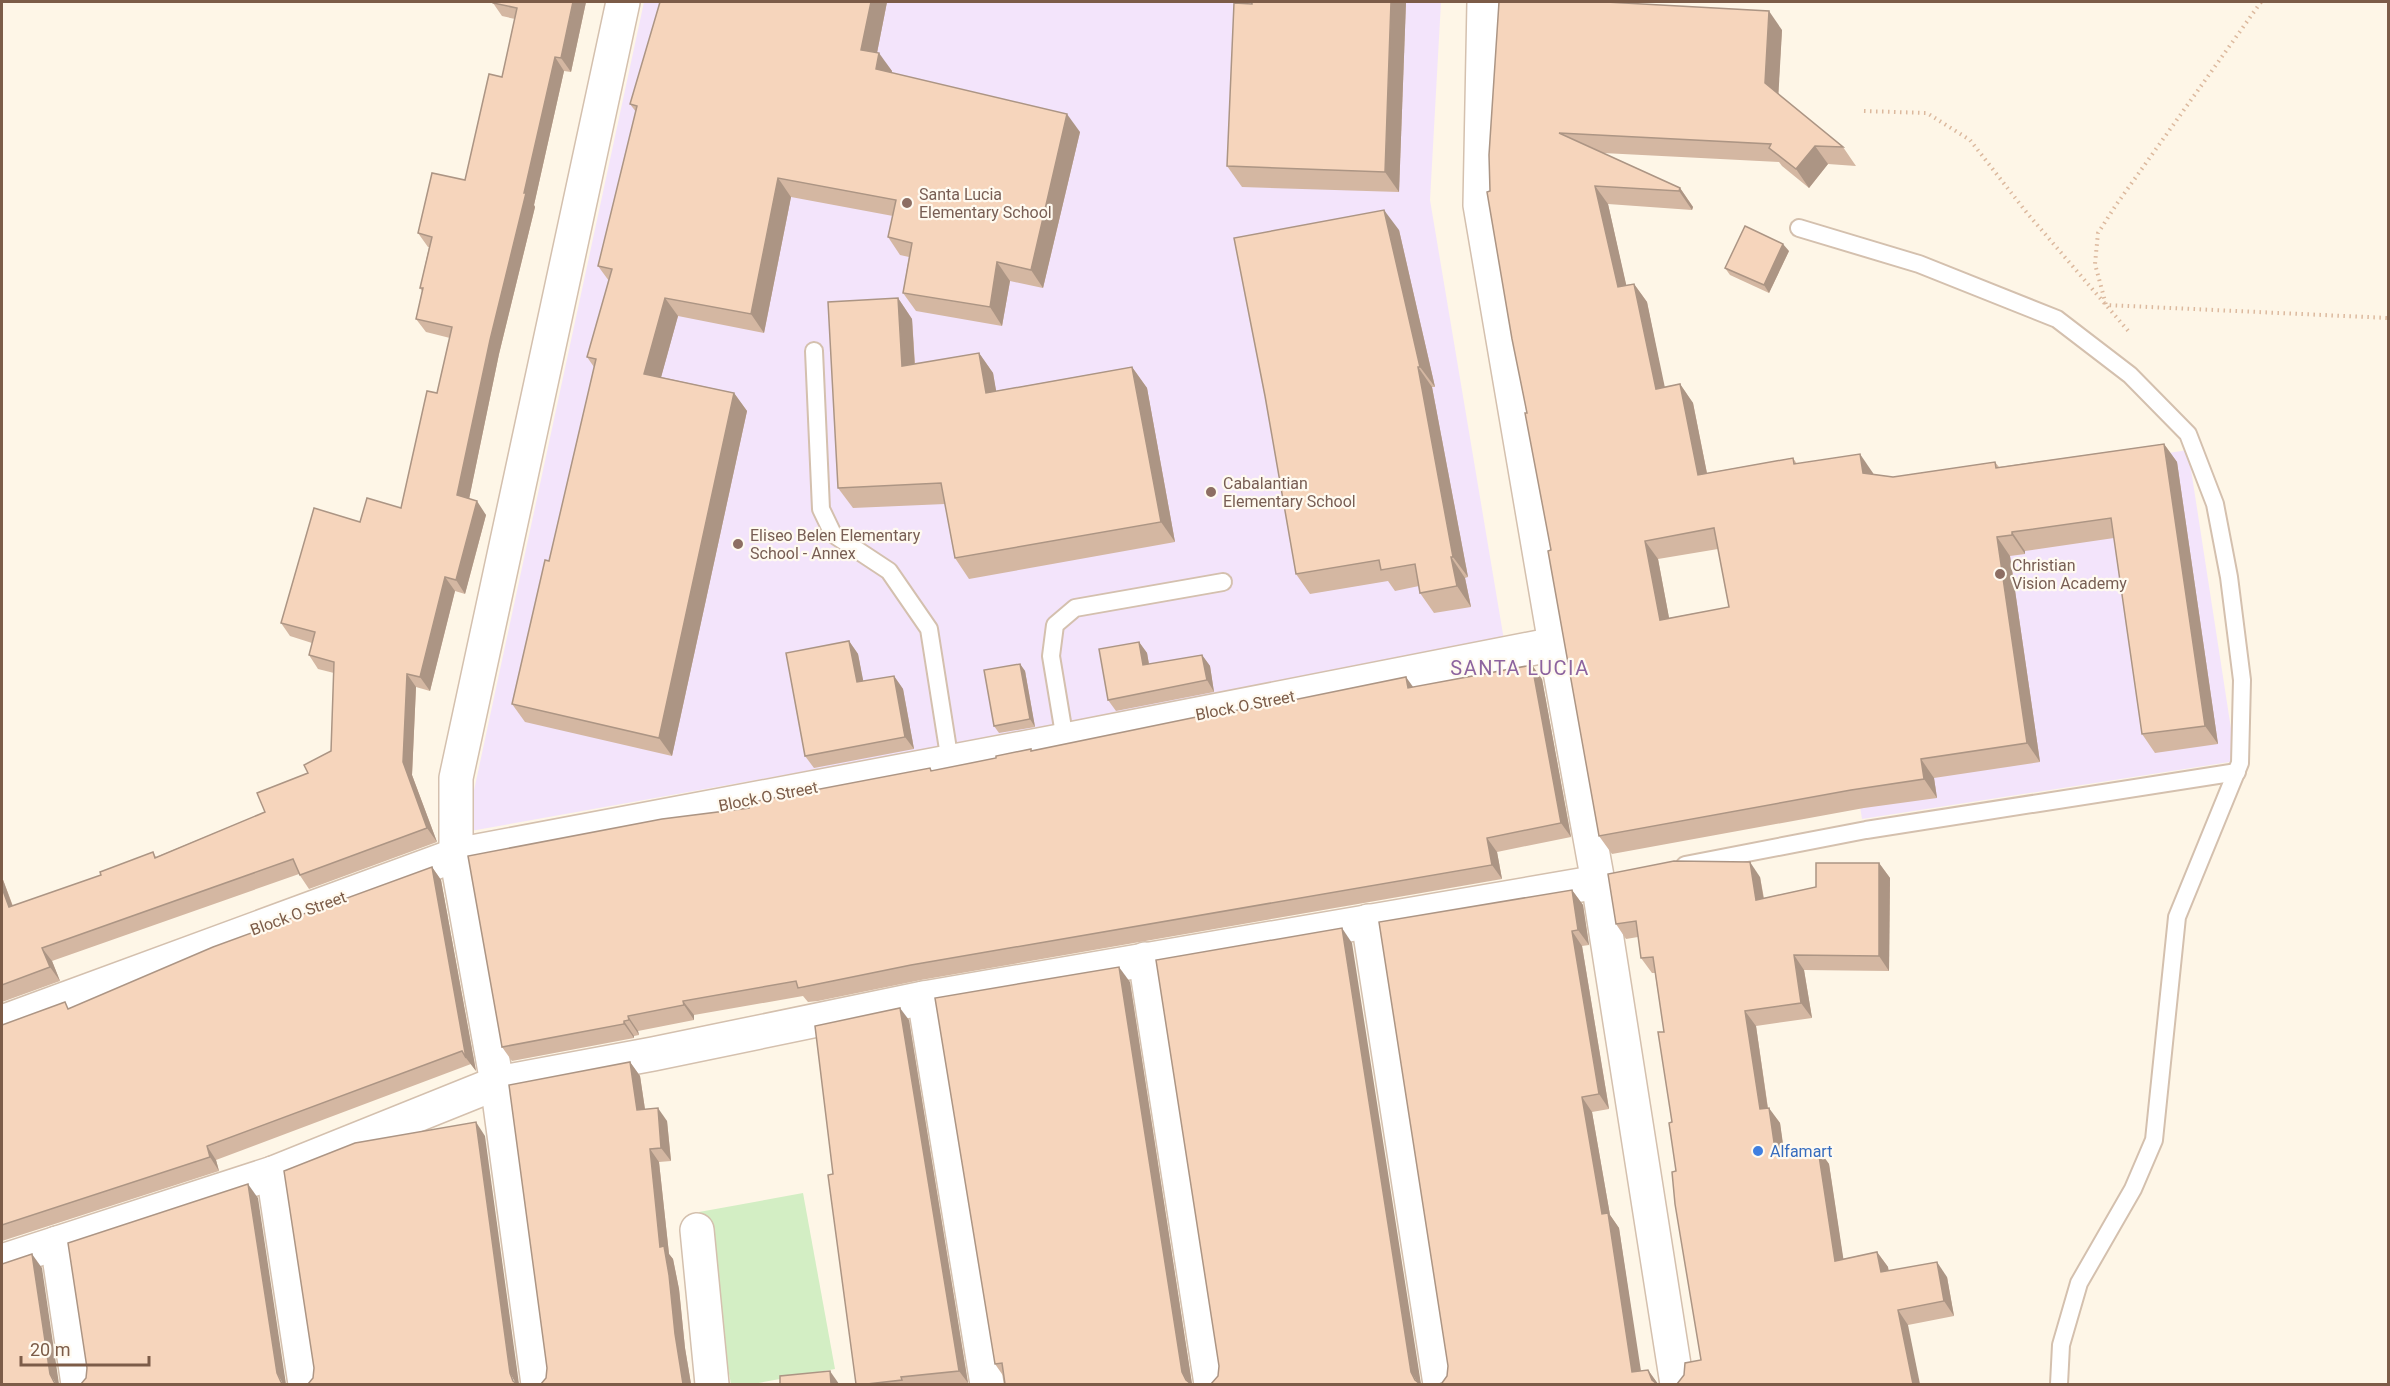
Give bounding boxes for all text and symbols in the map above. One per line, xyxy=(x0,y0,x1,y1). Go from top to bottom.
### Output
place label: Santa Lucia Elementary School xyxy=(919,185,1052,222)
marker: Santa Lucia Elementary School xyxy=(900,196,914,210)
place label: Cabalantian Elementary School xyxy=(1223,474,1356,511)
marker: Cabalantian Elementary School xyxy=(1204,485,1218,499)
place label: Eliseo Belen Elementary School - Annex xyxy=(750,526,921,563)
marker: Eliseo Belen Elementary School - Annex xyxy=(731,537,745,551)
place label: Christian Vision Academy xyxy=(2012,556,2127,593)
marker: Christian Vision Academy xyxy=(1993,567,2007,581)
district label: SANTA LUCIA xyxy=(1450,656,1590,680)
street label: Block O Street xyxy=(1194,687,1296,724)
street label: Block O Street xyxy=(717,778,819,815)
street label: Block O Street xyxy=(248,887,349,940)
place label: Alfamart xyxy=(1770,1142,1832,1161)
marker: Alfamart xyxy=(1751,1144,1765,1158)
scale bar xyxy=(21,1329,148,1367)
text: 20 m xyxy=(30,1339,70,1360)

